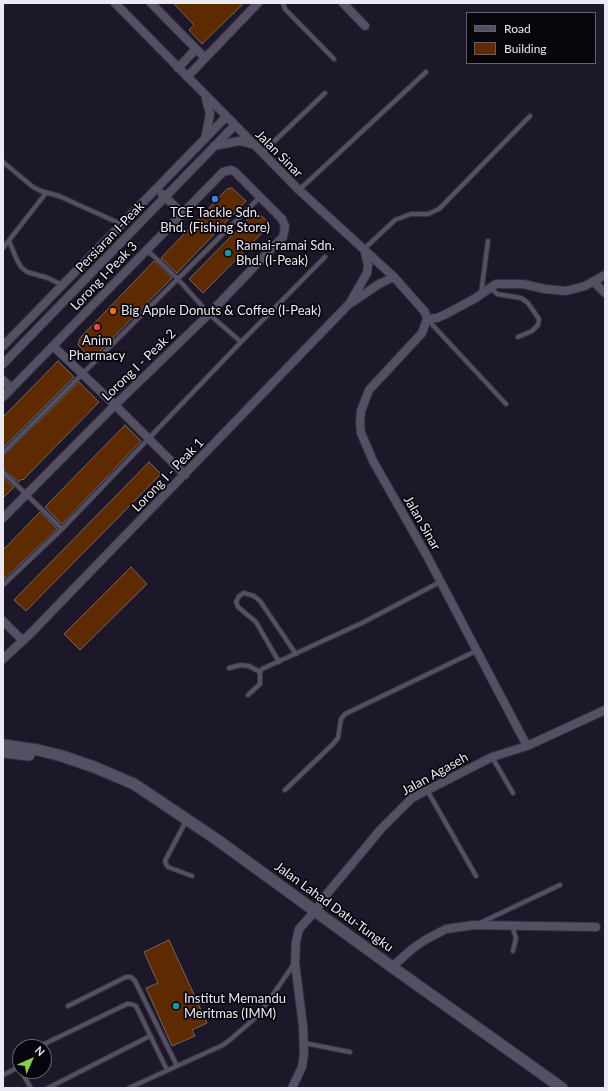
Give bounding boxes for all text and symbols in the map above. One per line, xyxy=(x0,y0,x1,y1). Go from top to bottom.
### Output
legend xyxy=(466,12,596,64)
text: Road xyxy=(504,21,531,36)
text: Building xyxy=(504,41,547,56)
street label: Jalan Sinar xyxy=(252,127,306,181)
marker: TCE Tackle Sdn. Bhd. (Fishing Store) xyxy=(210,194,220,204)
street label: Persiaran I-Peak xyxy=(73,199,147,275)
place label: TCE Tackle Sdn. Bhd. (Fishing Store) xyxy=(160,205,270,236)
street label: Lorong I-Peak 3 xyxy=(67,238,141,314)
place label: Ramai-ramai Sdn. Bhd. (I-Peak) xyxy=(236,238,335,269)
marker: Ramai-ramai Sdn. Bhd. (I-Peak) xyxy=(223,248,233,258)
place label: Big Apple Donuts & Coffee (I-Peak) xyxy=(121,303,321,319)
marker: Big Apple Donuts & Coffee (I-Peak) xyxy=(108,306,118,316)
marker: Anim Pharmacy xyxy=(92,322,102,332)
street label: Lorong I - Peak 2 xyxy=(99,326,179,404)
place label: Anim Pharmacy xyxy=(69,333,125,364)
street label: Lorong I - Peak 1 xyxy=(129,435,207,515)
street label: Jalan Sinar xyxy=(400,493,444,553)
street label: Jalan Agaseh xyxy=(399,749,471,799)
street label: Jalan Lahad Datu-Tungku xyxy=(272,859,396,955)
place label: Institut Memandu Meritmas (IMM) xyxy=(184,991,286,1022)
marker: Institut Memandu Meritmas (IMM) xyxy=(171,1001,181,1011)
north arrow xyxy=(12,1039,52,1079)
text: N xyxy=(33,1043,48,1058)

